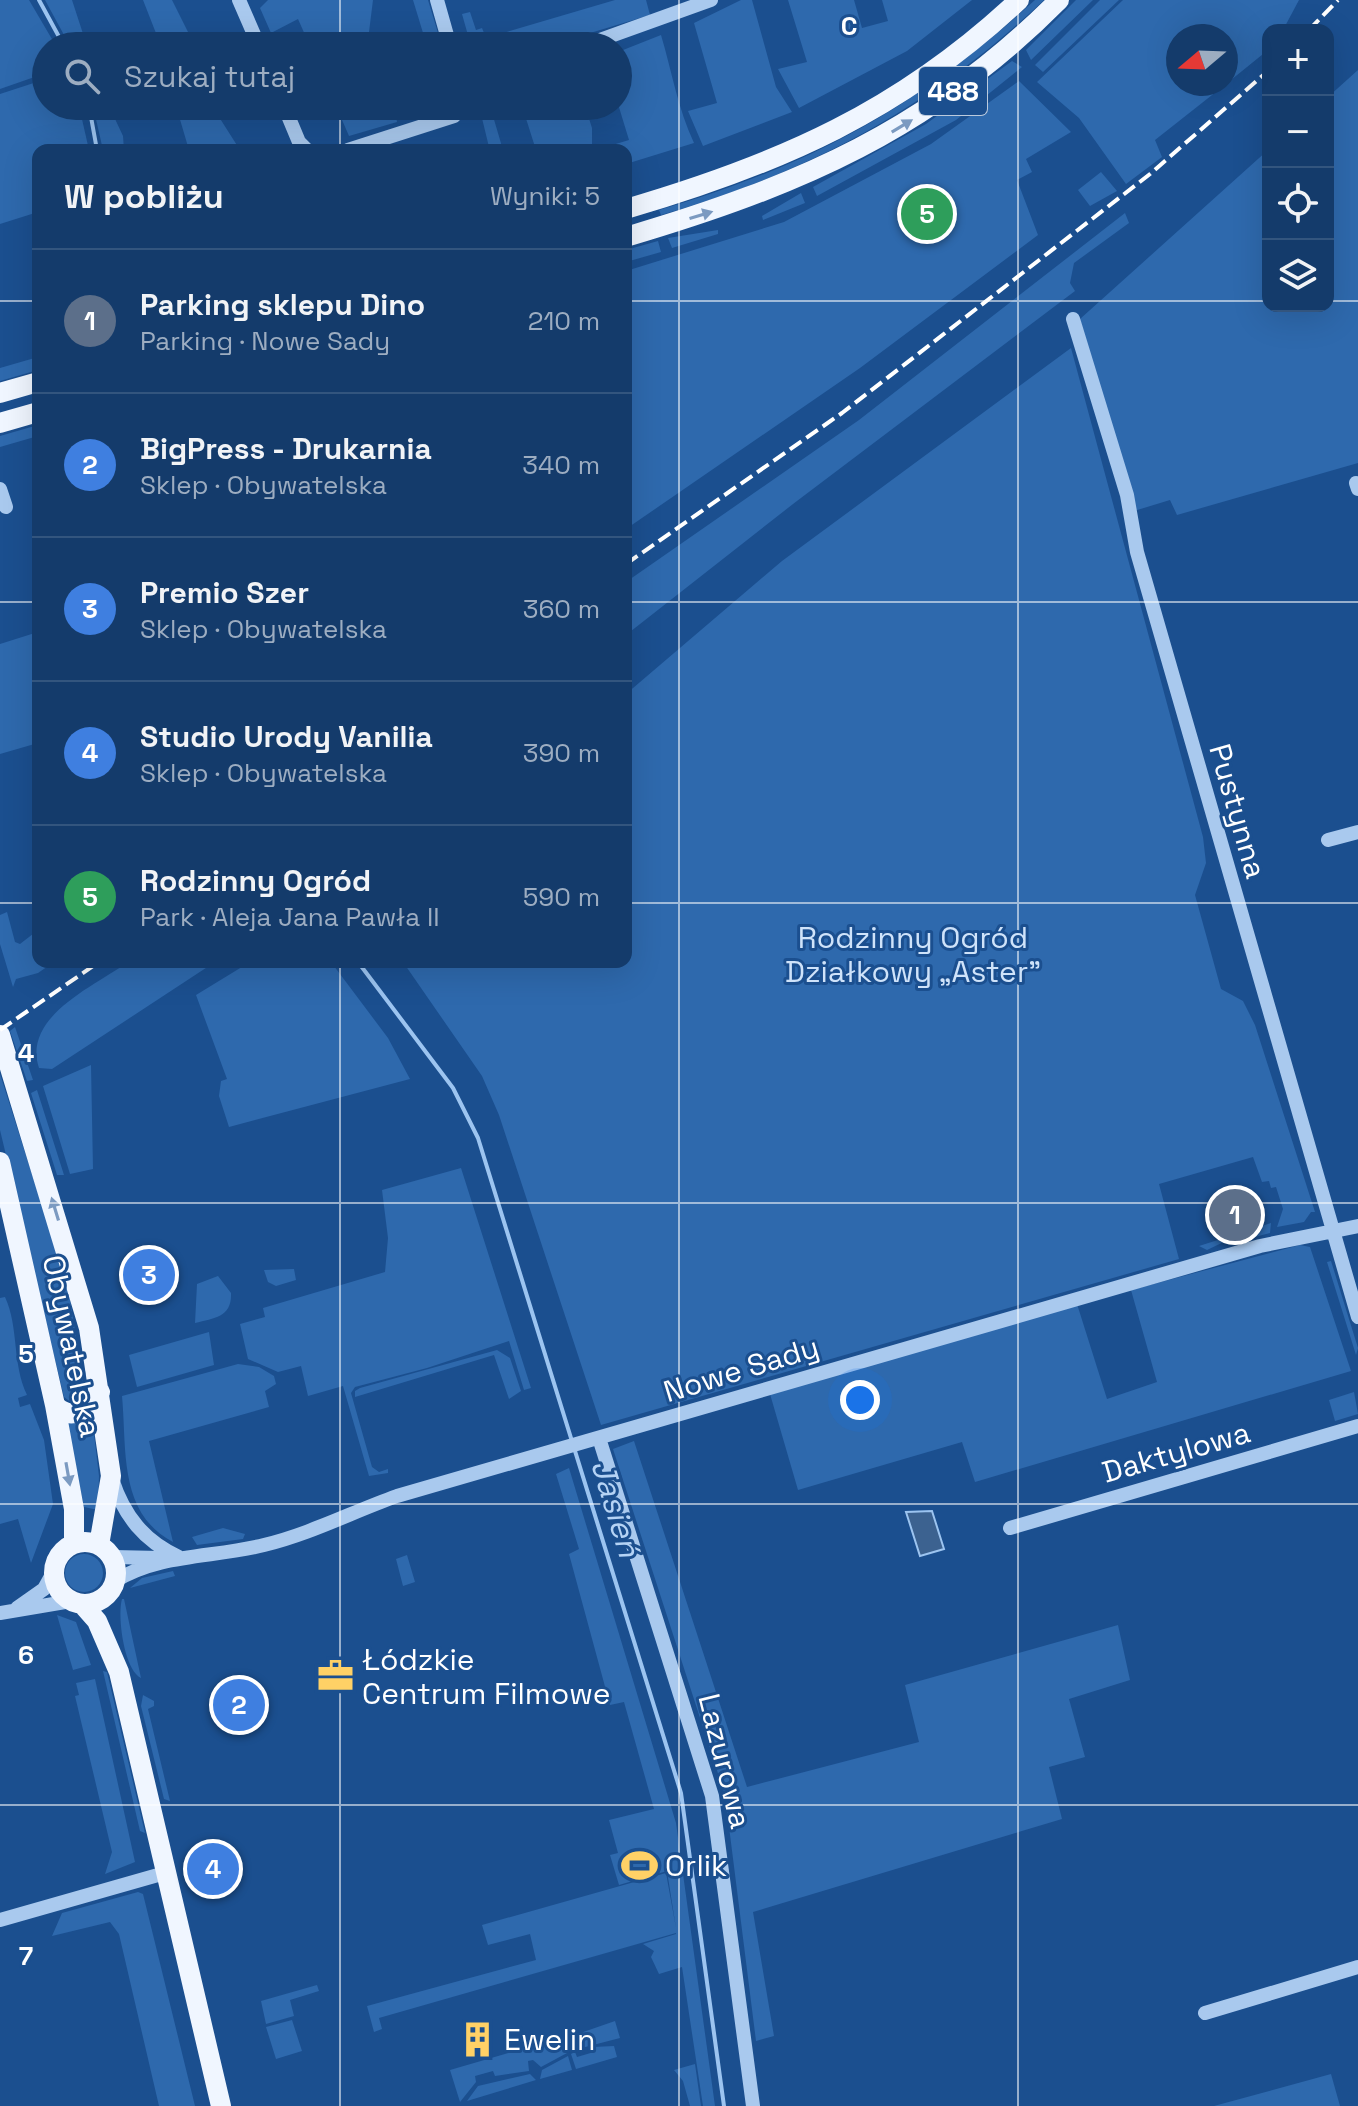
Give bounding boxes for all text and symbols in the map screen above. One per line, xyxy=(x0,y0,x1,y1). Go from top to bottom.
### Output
text: C xyxy=(841,9,857,43)
north arrow xyxy=(1166,24,1238,96)
map controls xyxy=(1262,24,1334,312)
button: + xyxy=(1262,24,1334,96)
search box xyxy=(32,32,632,120)
icon: search xyxy=(60,54,104,98)
text: Szukaj tutaj xyxy=(124,57,295,96)
road number: 488 xyxy=(919,67,987,115)
button: − xyxy=(1262,96,1334,168)
one-way arrow xyxy=(891,119,913,133)
button: locate xyxy=(1262,168,1334,240)
text: W pobliżu xyxy=(64,175,224,218)
text: Wyniki: 5 xyxy=(490,179,600,213)
pin: 5 xyxy=(901,184,953,244)
one-way arrow xyxy=(689,208,713,221)
button: layers xyxy=(1262,240,1334,312)
text: Parking sklepu Dino xyxy=(140,285,425,324)
text: 1 xyxy=(84,304,96,338)
text: 210 m xyxy=(528,304,600,338)
text: Parking · Nowe Sady xyxy=(140,324,390,358)
text: BigPress - Drukarnia xyxy=(140,429,432,468)
text: 2 xyxy=(82,448,98,482)
text: 340 m xyxy=(522,448,600,482)
text: Sklep · Obywatelska xyxy=(140,468,387,502)
text: Premio Szer xyxy=(140,573,309,612)
text: 3 xyxy=(82,592,98,626)
text: 360 m xyxy=(523,592,600,626)
text: Sklep · Obywatelska xyxy=(140,612,387,646)
text: Studio Urody Vanilia xyxy=(140,717,433,756)
text: 4 xyxy=(82,736,98,770)
text: 390 m xyxy=(523,736,600,770)
street label: Pustynna xyxy=(1200,739,1276,883)
text: Sklep · Obywatelska xyxy=(140,756,387,790)
text: Rodzinny Ogród xyxy=(140,861,371,900)
text: 5 xyxy=(82,880,98,914)
text: 590 m xyxy=(523,880,600,914)
text: Park · Aleja Jana Pawła II xyxy=(140,900,440,934)
park label: Rodzinny Ogród Działkowy „Aster” xyxy=(785,918,1041,991)
text: 4 xyxy=(18,1036,34,1070)
pin: 1 xyxy=(1209,1185,1261,1245)
one-way arrow xyxy=(48,1196,61,1220)
pin: 3 xyxy=(123,1245,175,1305)
street label: Obywatelska xyxy=(34,1251,110,1441)
street label: Nowe Sady xyxy=(659,1327,823,1411)
text: 5 xyxy=(18,1337,34,1371)
your location xyxy=(840,1380,880,1420)
street label: Daktylowa xyxy=(1098,1412,1254,1492)
water label: Jasień xyxy=(582,1454,650,1563)
one-way arrow xyxy=(62,1462,74,1487)
text: 6 xyxy=(18,1638,34,1672)
place label: Łódzkie Centrum Filmowe xyxy=(362,1640,610,1713)
office icon: Łódzkie Centrum Filmowe xyxy=(317,1657,355,1695)
pin: 2 xyxy=(213,1675,265,1735)
street label: Lazurowa xyxy=(689,1689,761,1833)
pin: 4 xyxy=(187,1839,239,1899)
sports icon: Orlik xyxy=(620,1846,658,1884)
place label: Orlik xyxy=(665,1846,727,1885)
text: 7 xyxy=(19,1939,33,1973)
building icon: Ewelin xyxy=(459,2020,497,2058)
place label: Ewelin xyxy=(504,2020,595,2059)

